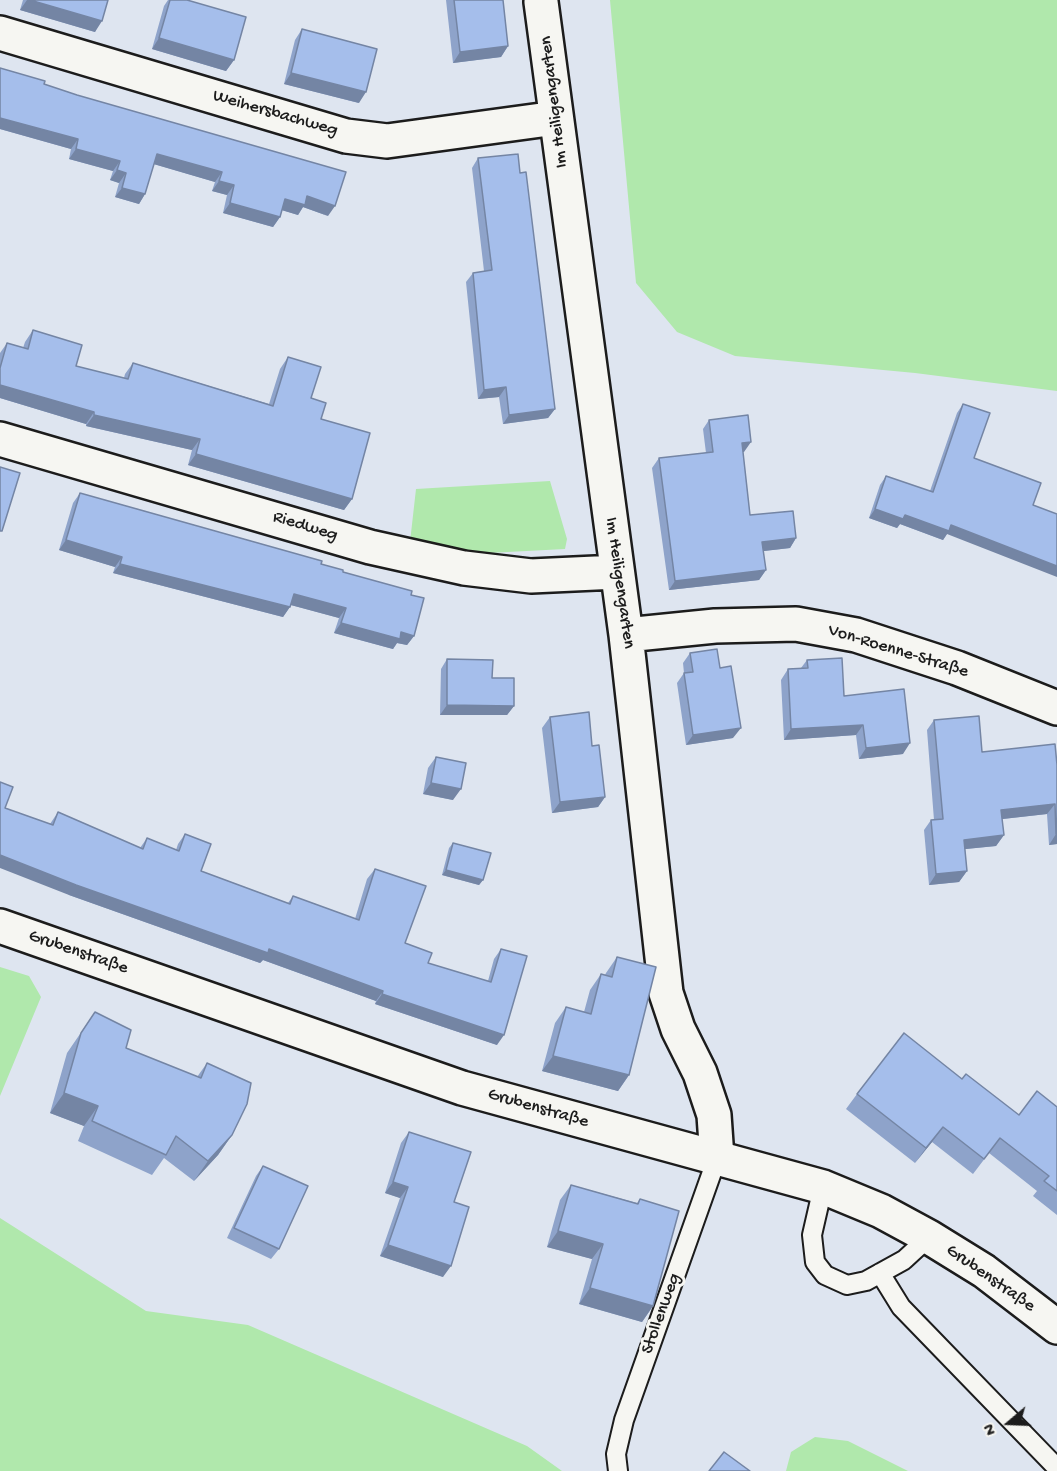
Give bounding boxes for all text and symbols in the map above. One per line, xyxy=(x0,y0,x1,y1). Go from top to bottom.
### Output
street label: Im Heiligengarten xyxy=(536,35,574,169)
street label: Weihersbachweg xyxy=(210,86,340,142)
street label: Riedweg xyxy=(270,507,340,547)
street label: Im Heiligengarten xyxy=(599,516,639,650)
street label: Von-Roenne-Straße xyxy=(825,620,971,684)
street label: Grubenstraße xyxy=(25,926,131,980)
street label: Grubenstraße xyxy=(485,1084,591,1134)
street label: Grubenstraße xyxy=(941,1240,1039,1318)
street label: Stollenweg xyxy=(637,1271,687,1357)
north arrow xyxy=(979,1393,1039,1453)
text: N xyxy=(981,1421,1002,1437)

